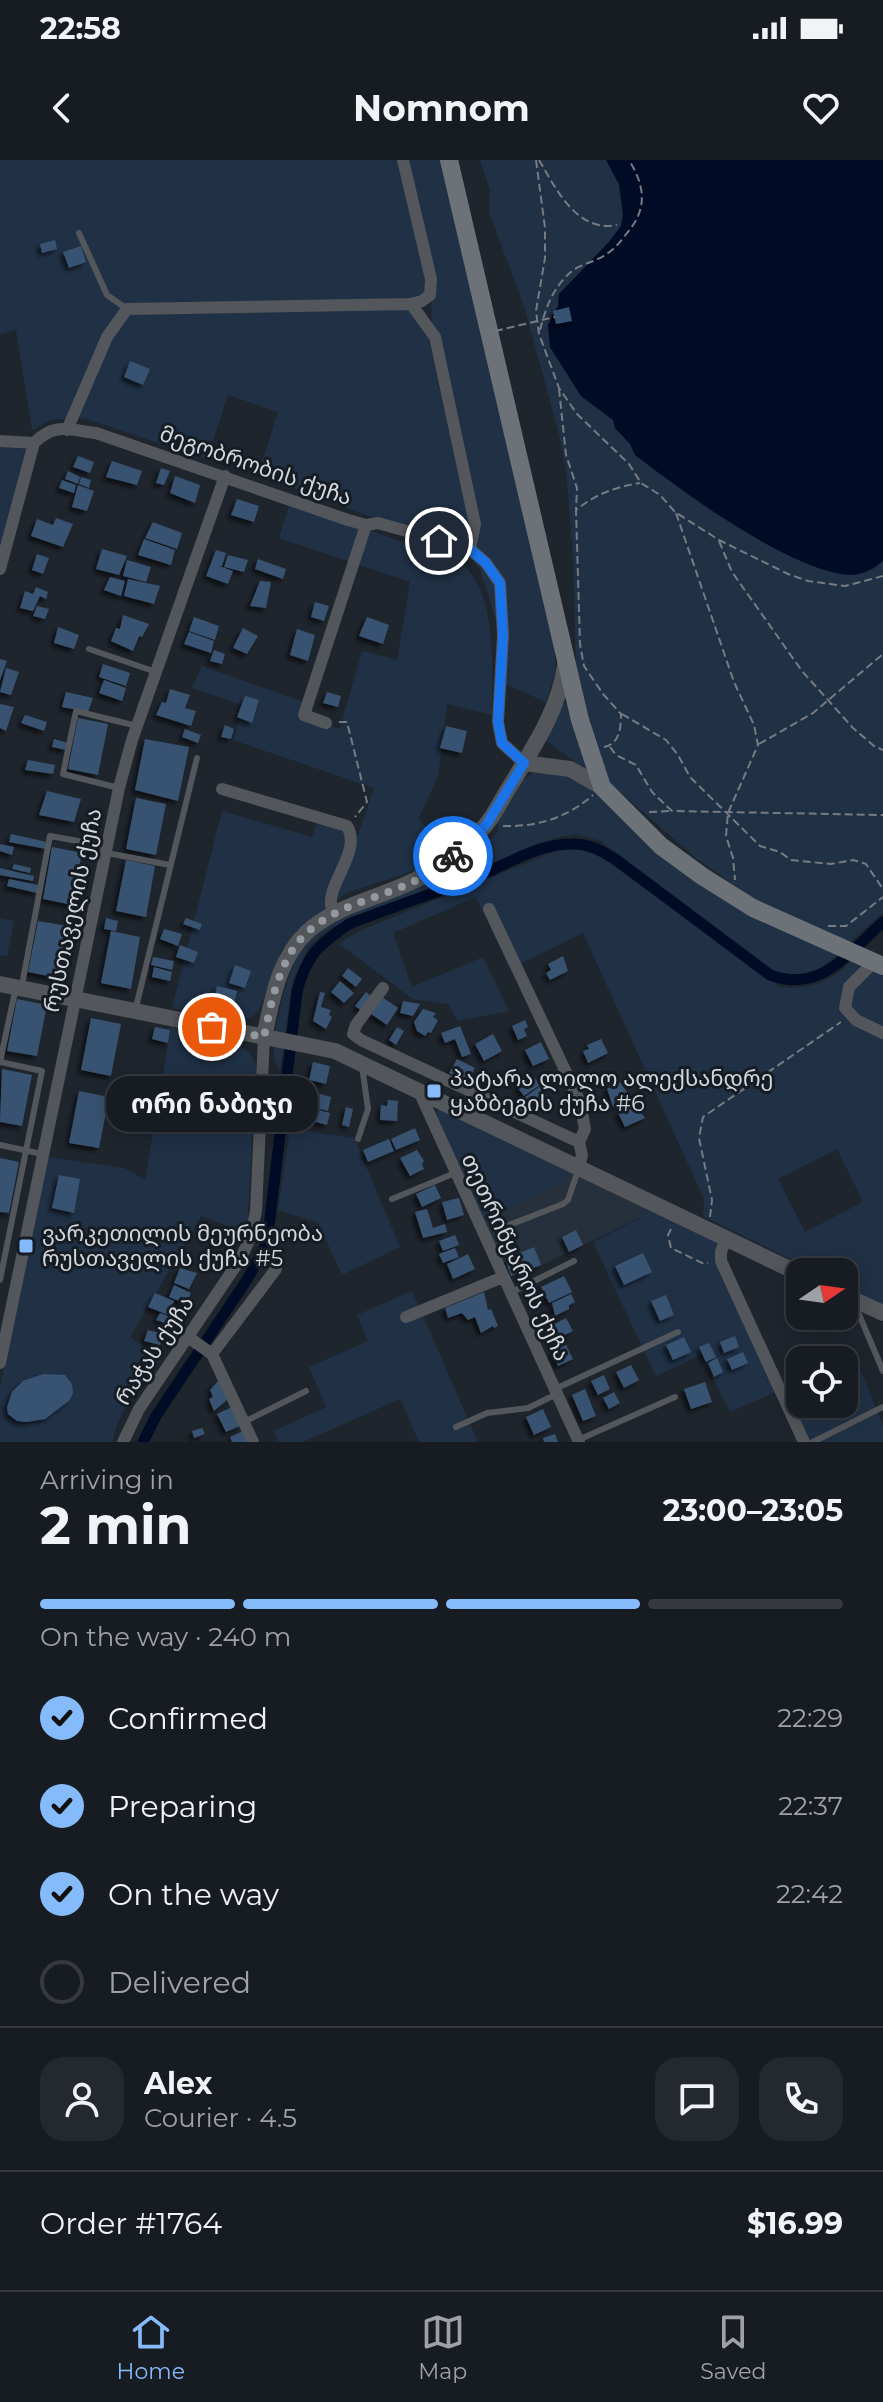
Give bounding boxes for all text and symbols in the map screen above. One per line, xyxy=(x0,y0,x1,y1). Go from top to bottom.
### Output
text: 22:58 xyxy=(40,10,121,47)
icon: back xyxy=(40,86,84,130)
text: Nomnom xyxy=(353,86,530,130)
icon: heart xyxy=(799,86,843,130)
street label: მეგობრობის ქუჩა xyxy=(156,420,355,511)
pin xyxy=(405,507,473,575)
icon: home xyxy=(417,519,461,563)
street label: რუსთაველის ქუჩა xyxy=(38,806,107,1014)
courier xyxy=(413,816,493,896)
icon: bike xyxy=(431,834,475,878)
pin xyxy=(178,993,246,1061)
icon: bag xyxy=(190,1005,234,1049)
place label: პატარა ლილო ალექსანდრე ყაზბეგის ქუჩა #6 xyxy=(450,1065,773,1117)
callout: ორი ნაბიჯი xyxy=(106,1075,318,1131)
marker: პატარა ლილო ალექსანდრე ყაზბეგის ქუჩა #6 xyxy=(425,1082,443,1100)
text: ორი ნაბიჯი xyxy=(131,1088,293,1120)
street label: თეთრიწყაროს ქუჩა xyxy=(456,1149,576,1365)
place label: ვარკეთილის მეურნეობა რუსთაველის ქუჩა #5 xyxy=(42,1220,323,1272)
marker: ვარკეთილის მეურნეობა რუსთაველის ქუჩა #5 xyxy=(17,1237,35,1255)
north arrow xyxy=(786,1258,858,1330)
map controls xyxy=(786,1258,858,1418)
street label: რაჭას ქუჩა xyxy=(109,1291,200,1410)
button: locate xyxy=(786,1346,858,1418)
text: Arriving in xyxy=(40,1464,174,1496)
text: 23:00–23:05 xyxy=(663,1492,843,1529)
text: 2 min xyxy=(40,1494,192,1557)
text: On the way · 240 m xyxy=(40,1621,291,1653)
icon: check xyxy=(40,1696,84,1740)
text: Confirmed xyxy=(108,1700,268,1737)
text: 22:29 xyxy=(777,1702,843,1734)
icon: check xyxy=(40,1784,84,1828)
text: Preparing xyxy=(108,1788,257,1825)
text: 22:37 xyxy=(778,1790,843,1822)
icon: check xyxy=(40,1872,84,1916)
text: On the way xyxy=(108,1876,279,1913)
text: 22:42 xyxy=(776,1878,843,1910)
text: Delivered xyxy=(108,1964,251,2001)
button: person xyxy=(40,2057,124,2141)
button: chat xyxy=(655,2057,739,2141)
button: phone xyxy=(759,2057,843,2141)
text: Alex xyxy=(144,2065,212,2102)
text: Courier · 4.5 xyxy=(144,2102,297,2134)
text: Order #1764 xyxy=(40,2205,222,2242)
text: $16.99 xyxy=(747,2205,843,2242)
tab: Home xyxy=(117,2310,185,2385)
tab: Map xyxy=(418,2310,467,2385)
tab: Saved xyxy=(700,2310,766,2385)

